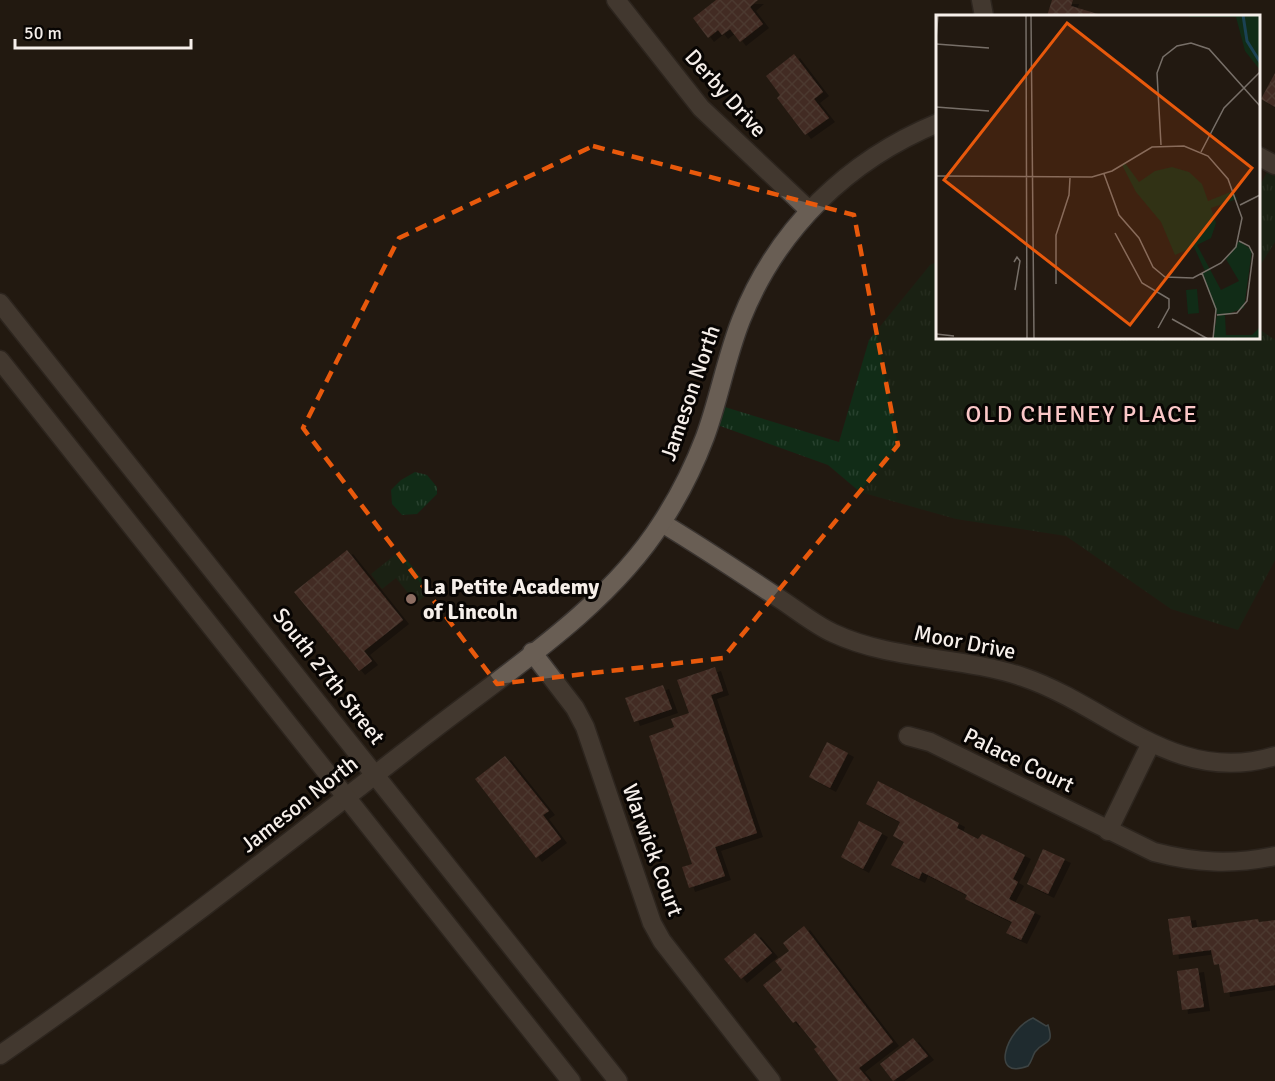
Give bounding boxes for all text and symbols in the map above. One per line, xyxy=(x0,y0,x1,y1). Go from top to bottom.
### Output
scale bar xyxy=(15,12,190,50)
inset map xyxy=(936,15,1260,339)
text: 50 m xyxy=(24,22,62,44)
street label: Derby Drive xyxy=(679,43,773,143)
street label: Jameson North xyxy=(654,322,726,464)
district label: OLD CHENEY PLACE xyxy=(966,399,1198,429)
place label: La Petite Academy of Lincoln xyxy=(423,573,599,625)
marker: La Petite Academy of Lincoln xyxy=(404,592,418,606)
street label: South 27th Street xyxy=(267,602,391,750)
street label: Moor Drive xyxy=(912,619,1018,665)
street label: Palace Court xyxy=(959,722,1079,798)
street label: Jameson North xyxy=(235,750,363,858)
street label: Warwick Court xyxy=(617,780,690,920)

